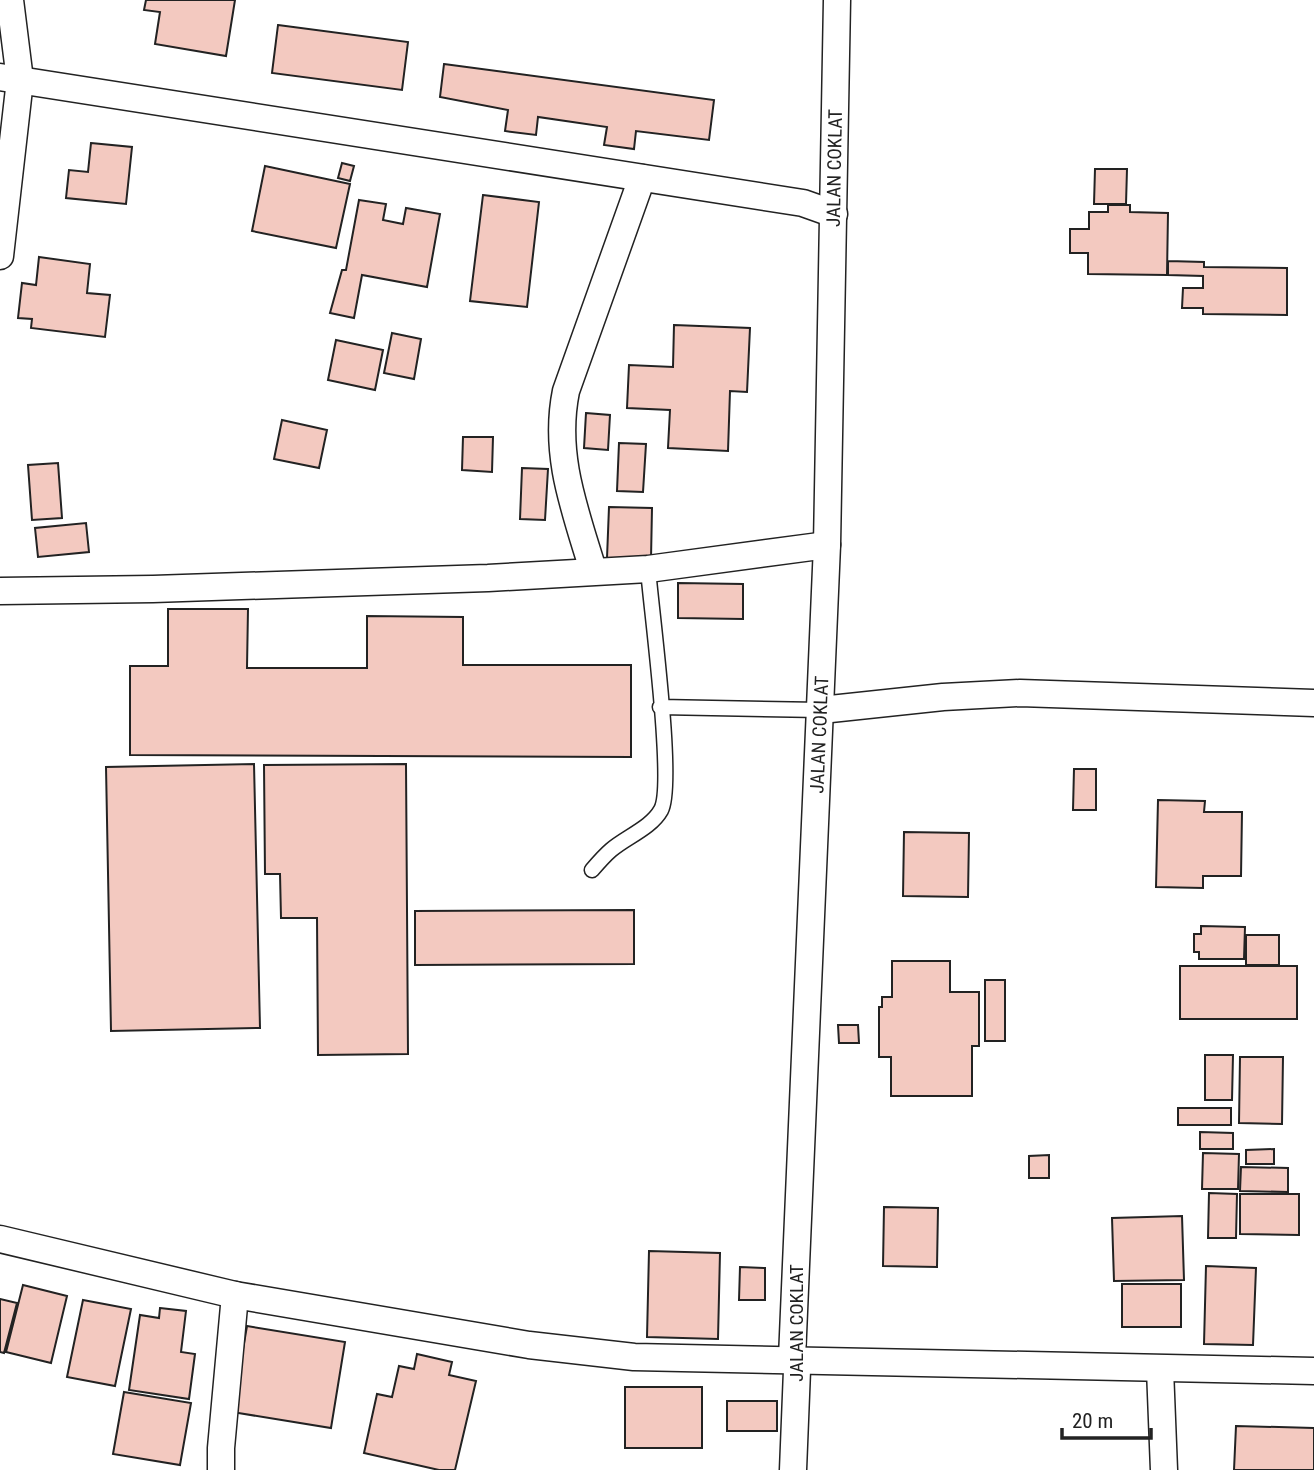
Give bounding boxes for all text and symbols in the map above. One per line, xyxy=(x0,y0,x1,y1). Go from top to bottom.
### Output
street label: JALAN COKLAT xyxy=(821,109,846,227)
street label: JALAN COKLAT xyxy=(805,675,833,794)
street label: JALAN COKLAT xyxy=(785,1264,808,1382)
scale bar xyxy=(1062,1396,1151,1440)
text: 20 m xyxy=(1072,1409,1113,1433)

